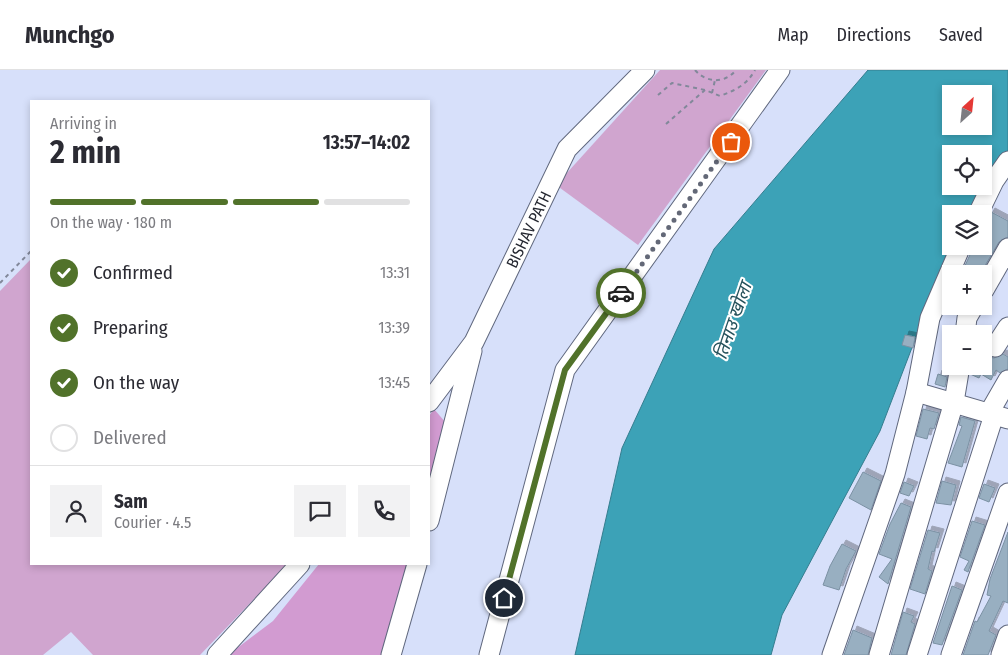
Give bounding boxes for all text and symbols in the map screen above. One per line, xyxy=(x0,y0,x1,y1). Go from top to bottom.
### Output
text: Munchgo xyxy=(25,21,115,49)
text: Map xyxy=(777,24,809,46)
text: Directions xyxy=(837,24,911,46)
text: Saved xyxy=(939,24,983,46)
north arrow xyxy=(942,85,992,135)
map controls xyxy=(942,85,992,375)
text: Arriving in xyxy=(50,114,117,133)
pin xyxy=(710,121,752,163)
icon: bag xyxy=(717,128,745,156)
text: 13:57–14:02 xyxy=(323,131,410,154)
text: 2 min xyxy=(50,133,121,171)
button: locate xyxy=(942,145,992,195)
street label: BISHAV PATH xyxy=(502,188,555,271)
button: layers xyxy=(942,205,992,255)
text: On the way · 180 m xyxy=(50,213,172,232)
icon: check xyxy=(50,259,78,287)
text: Confirmed xyxy=(93,261,173,284)
text: 13:31 xyxy=(380,263,410,282)
button: + xyxy=(942,265,992,315)
courier xyxy=(596,268,646,318)
water label: तिनाउ खोला xyxy=(710,277,757,362)
icon: car xyxy=(607,279,635,307)
icon: check xyxy=(50,314,78,342)
text: Preparing xyxy=(93,316,168,339)
text: 13:39 xyxy=(378,318,410,337)
button: − xyxy=(942,325,992,375)
icon: check xyxy=(50,369,78,397)
text: On the way xyxy=(93,371,179,394)
text: 13:45 xyxy=(378,373,410,392)
text: Delivered xyxy=(93,426,167,449)
button: person xyxy=(50,485,102,537)
button: chat xyxy=(294,485,346,537)
button: phone xyxy=(358,485,410,537)
text: Sam xyxy=(114,490,148,513)
text: Courier · 4.5 xyxy=(114,513,191,532)
pin xyxy=(483,577,525,619)
icon: home xyxy=(490,584,518,612)

